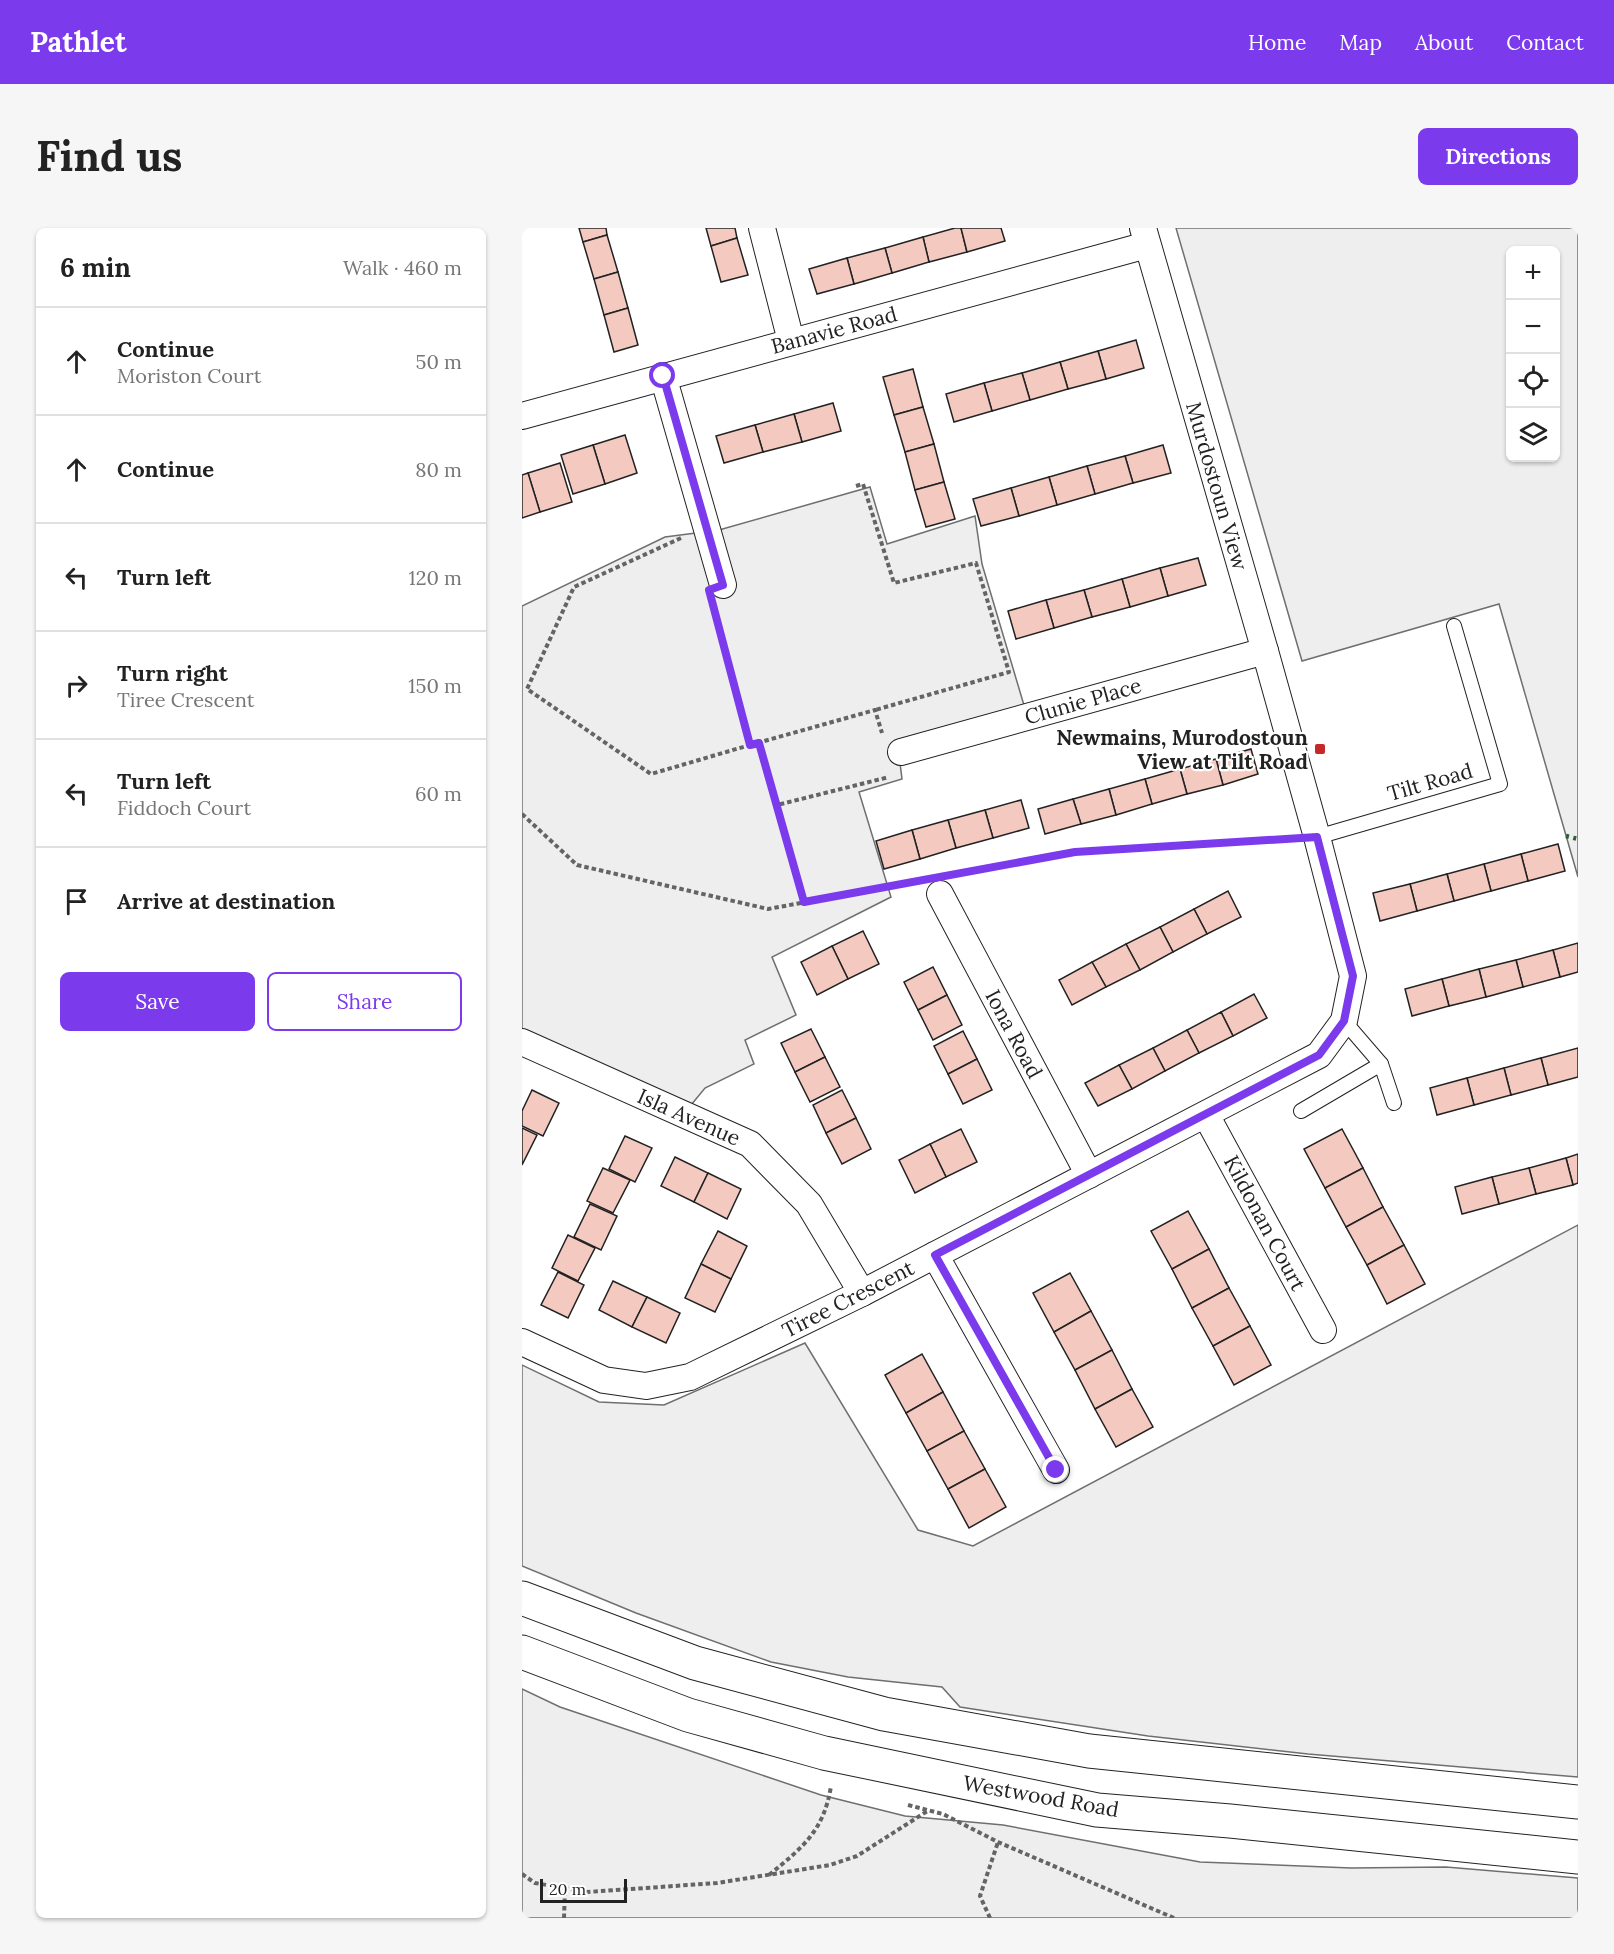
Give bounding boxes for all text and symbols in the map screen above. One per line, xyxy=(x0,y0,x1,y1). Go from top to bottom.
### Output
text: Pathlet xyxy=(30,24,127,60)
text: Home xyxy=(1248,29,1306,56)
text: Map xyxy=(1339,29,1382,56)
text: About xyxy=(1415,29,1473,56)
text: Contact xyxy=(1506,29,1584,56)
button: Directions xyxy=(1418,128,1578,185)
text: Find us xyxy=(36,129,182,183)
map controls xyxy=(1506,246,1560,462)
button: + xyxy=(1506,246,1560,300)
text: 6 min xyxy=(60,251,131,284)
text: Walk · 460 m xyxy=(343,255,462,280)
street label: Banavie Road xyxy=(768,300,900,360)
button: − xyxy=(1506,300,1560,354)
text: Continue xyxy=(117,335,214,363)
icon: ahead xyxy=(60,345,93,378)
text: 50 m xyxy=(416,349,462,374)
button: locate xyxy=(1506,354,1560,408)
route start xyxy=(649,362,675,388)
text: Moriston Court xyxy=(117,363,261,388)
street label: Murdostoun View xyxy=(1180,399,1254,574)
button: layers xyxy=(1506,408,1560,462)
icon: ahead xyxy=(60,453,93,486)
text: Continue xyxy=(117,455,214,483)
text: 80 m xyxy=(415,457,462,482)
icon: left xyxy=(60,561,93,594)
text: Turn left xyxy=(117,563,211,591)
text: 120 m xyxy=(408,565,462,590)
text: Turn right xyxy=(117,659,228,687)
icon: right xyxy=(60,669,93,702)
street label: Clunie Place xyxy=(1022,671,1144,731)
text: 150 m xyxy=(408,673,462,698)
text: Tiree Crescent xyxy=(117,687,254,712)
place label: Newmains, Murodostoun View at Tilt Road xyxy=(1056,724,1308,775)
marker: Newmains, Murodostoun View at Tilt Road xyxy=(1313,742,1327,756)
street label: Tilt Road xyxy=(1384,757,1476,807)
text: Turn left xyxy=(117,767,211,795)
icon: left xyxy=(60,777,93,810)
text: 60 m xyxy=(415,781,462,806)
text: Fiddoch Court xyxy=(117,795,251,820)
icon: arrive xyxy=(60,885,93,918)
text: Arrive at destination xyxy=(117,887,335,915)
button: Save xyxy=(60,972,255,1031)
button: Share xyxy=(267,972,462,1031)
street label: Iona Road xyxy=(979,985,1049,1083)
street label: Isla Avenue xyxy=(633,1082,745,1152)
street label: Kildonan Court xyxy=(1218,1151,1312,1296)
street label: Tiree Crescent xyxy=(778,1254,919,1344)
route end xyxy=(1042,1456,1068,1482)
street label: Westwood Road xyxy=(961,1769,1121,1823)
scale bar xyxy=(540,1876,627,1904)
text: 20 m xyxy=(549,1879,586,1899)

